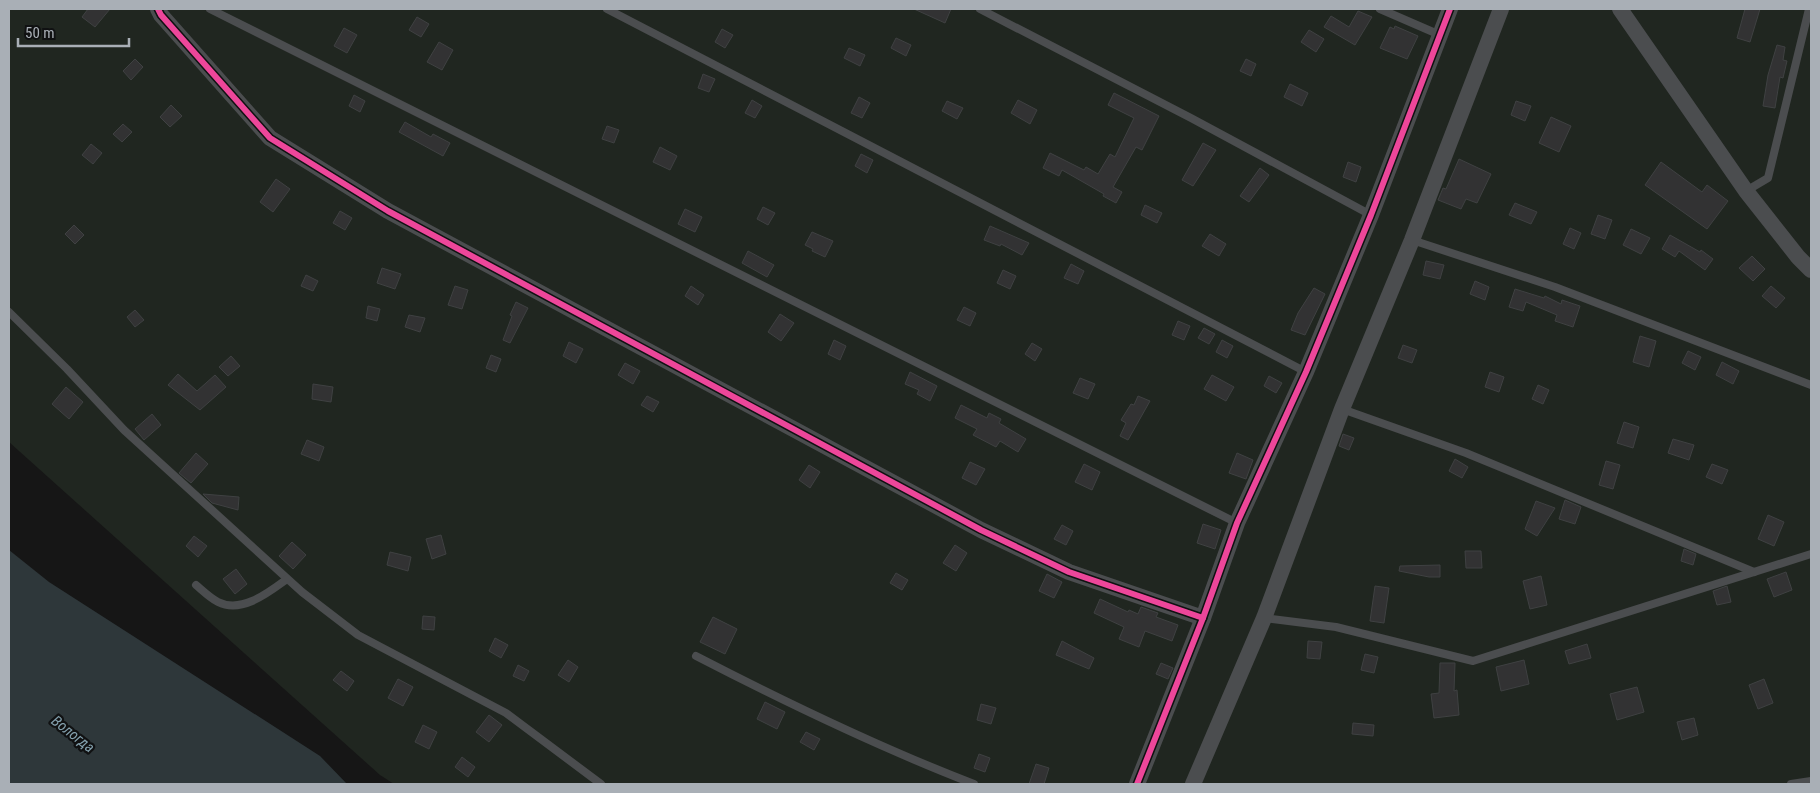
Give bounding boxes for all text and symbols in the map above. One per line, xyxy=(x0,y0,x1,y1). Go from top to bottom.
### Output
scale bar xyxy=(18,15,129,47)
text: 50 m xyxy=(25,24,55,42)
water label: Вологда xyxy=(48,712,98,756)

